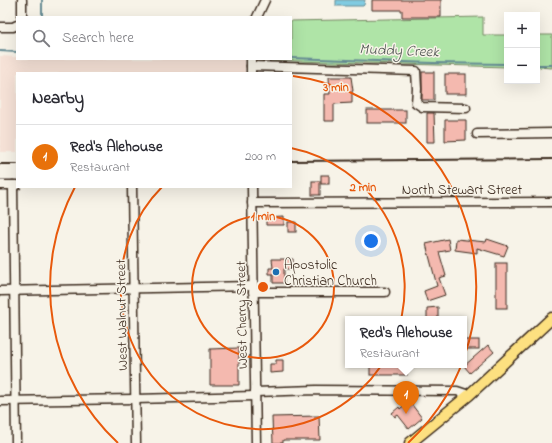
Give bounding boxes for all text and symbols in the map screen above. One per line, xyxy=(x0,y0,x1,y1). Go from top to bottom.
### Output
map controls xyxy=(504,12,540,84)
button: + xyxy=(504,12,540,48)
search box xyxy=(16,16,292,60)
icon: search xyxy=(30,27,52,49)
text: Search here xyxy=(62,27,134,49)
water label: Muddy Creek xyxy=(359,39,440,64)
button: − xyxy=(504,48,540,84)
text: 3 min xyxy=(322,79,349,97)
text: Nearby xyxy=(32,86,84,111)
text: Red's Alehouse xyxy=(70,136,163,158)
text: 1 xyxy=(43,147,47,166)
text: 200 m xyxy=(245,147,276,166)
text: Restaurant xyxy=(70,158,130,177)
text: 2 min xyxy=(349,179,376,197)
street label: North Stewart Street xyxy=(402,180,523,201)
text: 1 min xyxy=(251,208,275,226)
your location xyxy=(361,231,381,251)
place label: Apostolic Christian Church xyxy=(284,255,377,292)
street label: West Walnut Street xyxy=(111,259,134,371)
street label: West Cherry Street xyxy=(231,260,255,369)
marker: Apostolic Christian Church xyxy=(271,267,281,277)
centre of rings xyxy=(256,280,270,294)
popup xyxy=(345,316,467,368)
text: Red's Alehouse xyxy=(360,322,452,344)
text: Restaurant xyxy=(360,344,420,363)
pin: 1 xyxy=(393,381,419,414)

